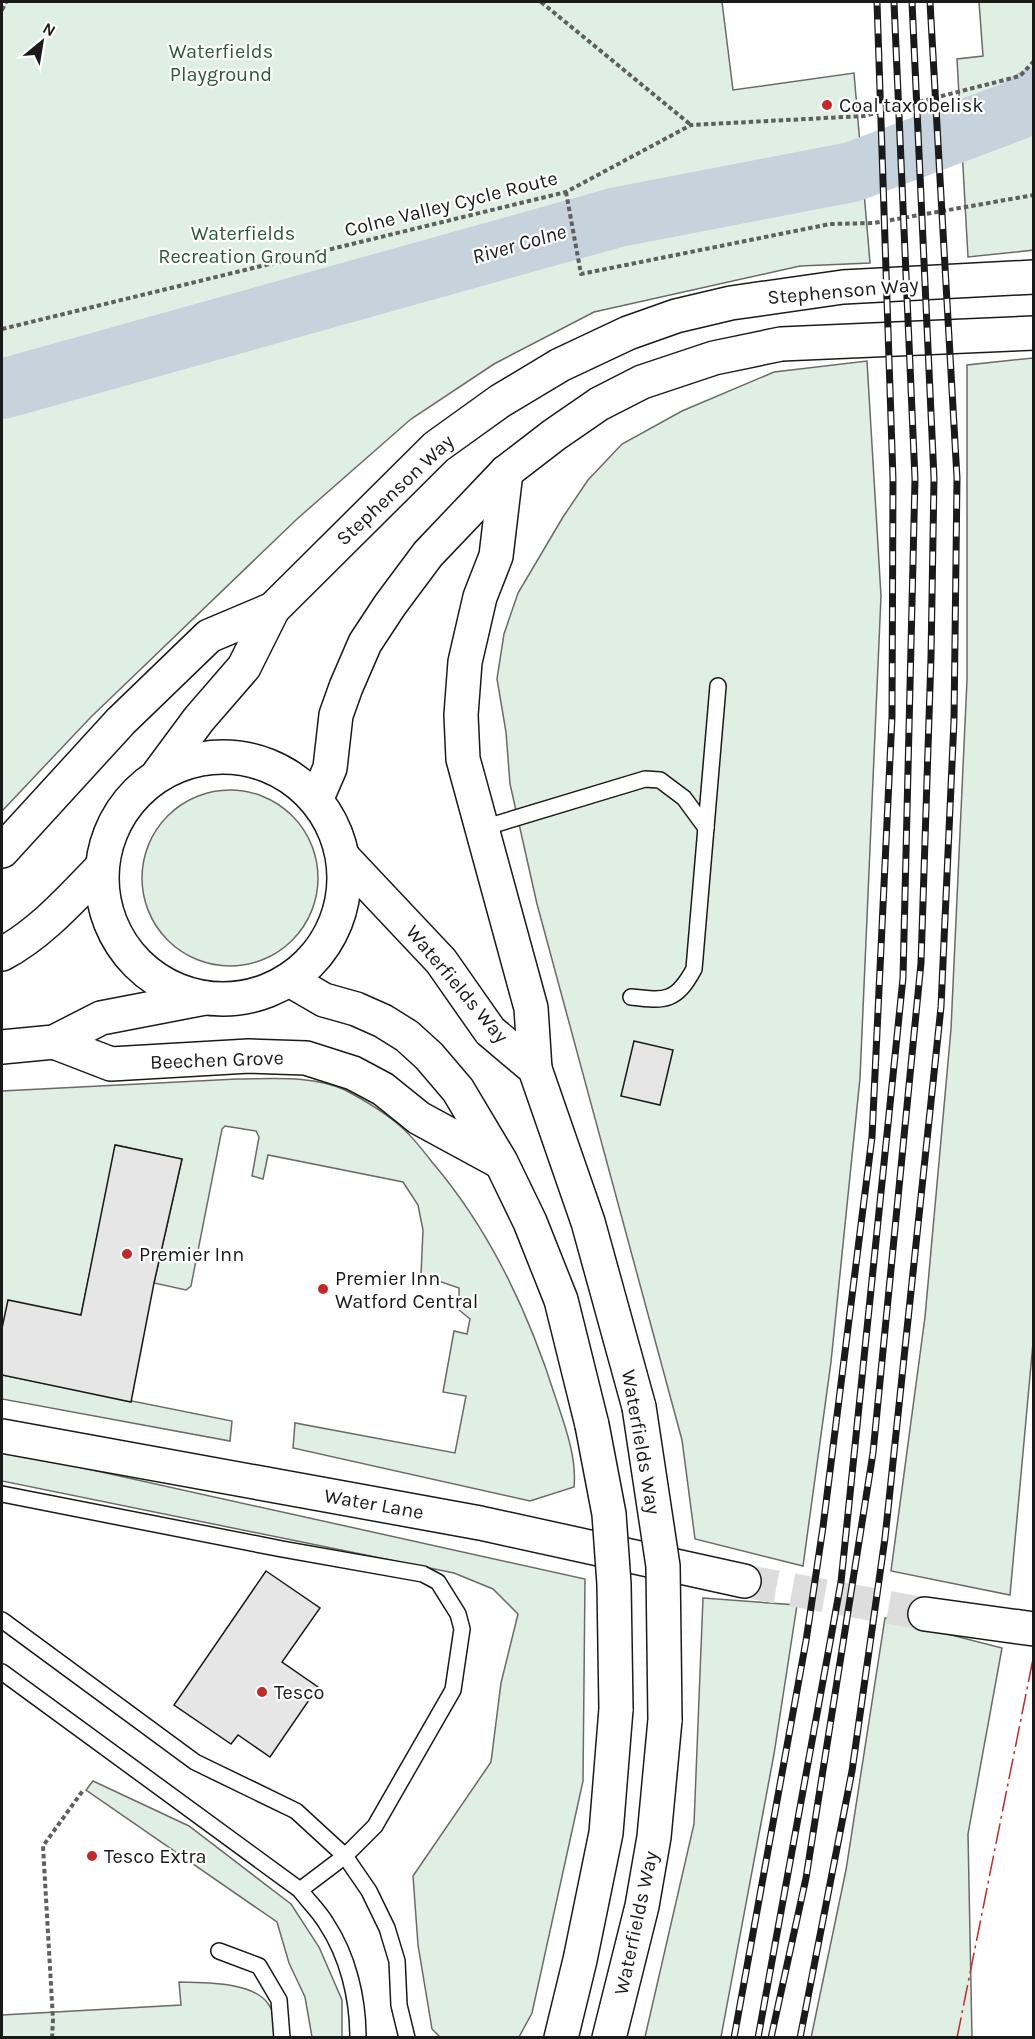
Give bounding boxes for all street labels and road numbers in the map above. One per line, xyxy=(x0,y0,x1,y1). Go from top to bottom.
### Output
street label: Colne Valley Cycle Route xyxy=(342,166,560,242)
street label: Stephenson Way xyxy=(766,273,920,309)
street label: Stephenson Way xyxy=(332,430,458,550)
street label: Waterfields Way xyxy=(401,920,513,1048)
street label: Beechen Grove xyxy=(150,1046,284,1074)
street label: Waterfields Way xyxy=(617,1368,665,1516)
street label: Water Lane xyxy=(322,1484,426,1524)
street label: Waterfields Way xyxy=(610,1849,662,1997)

